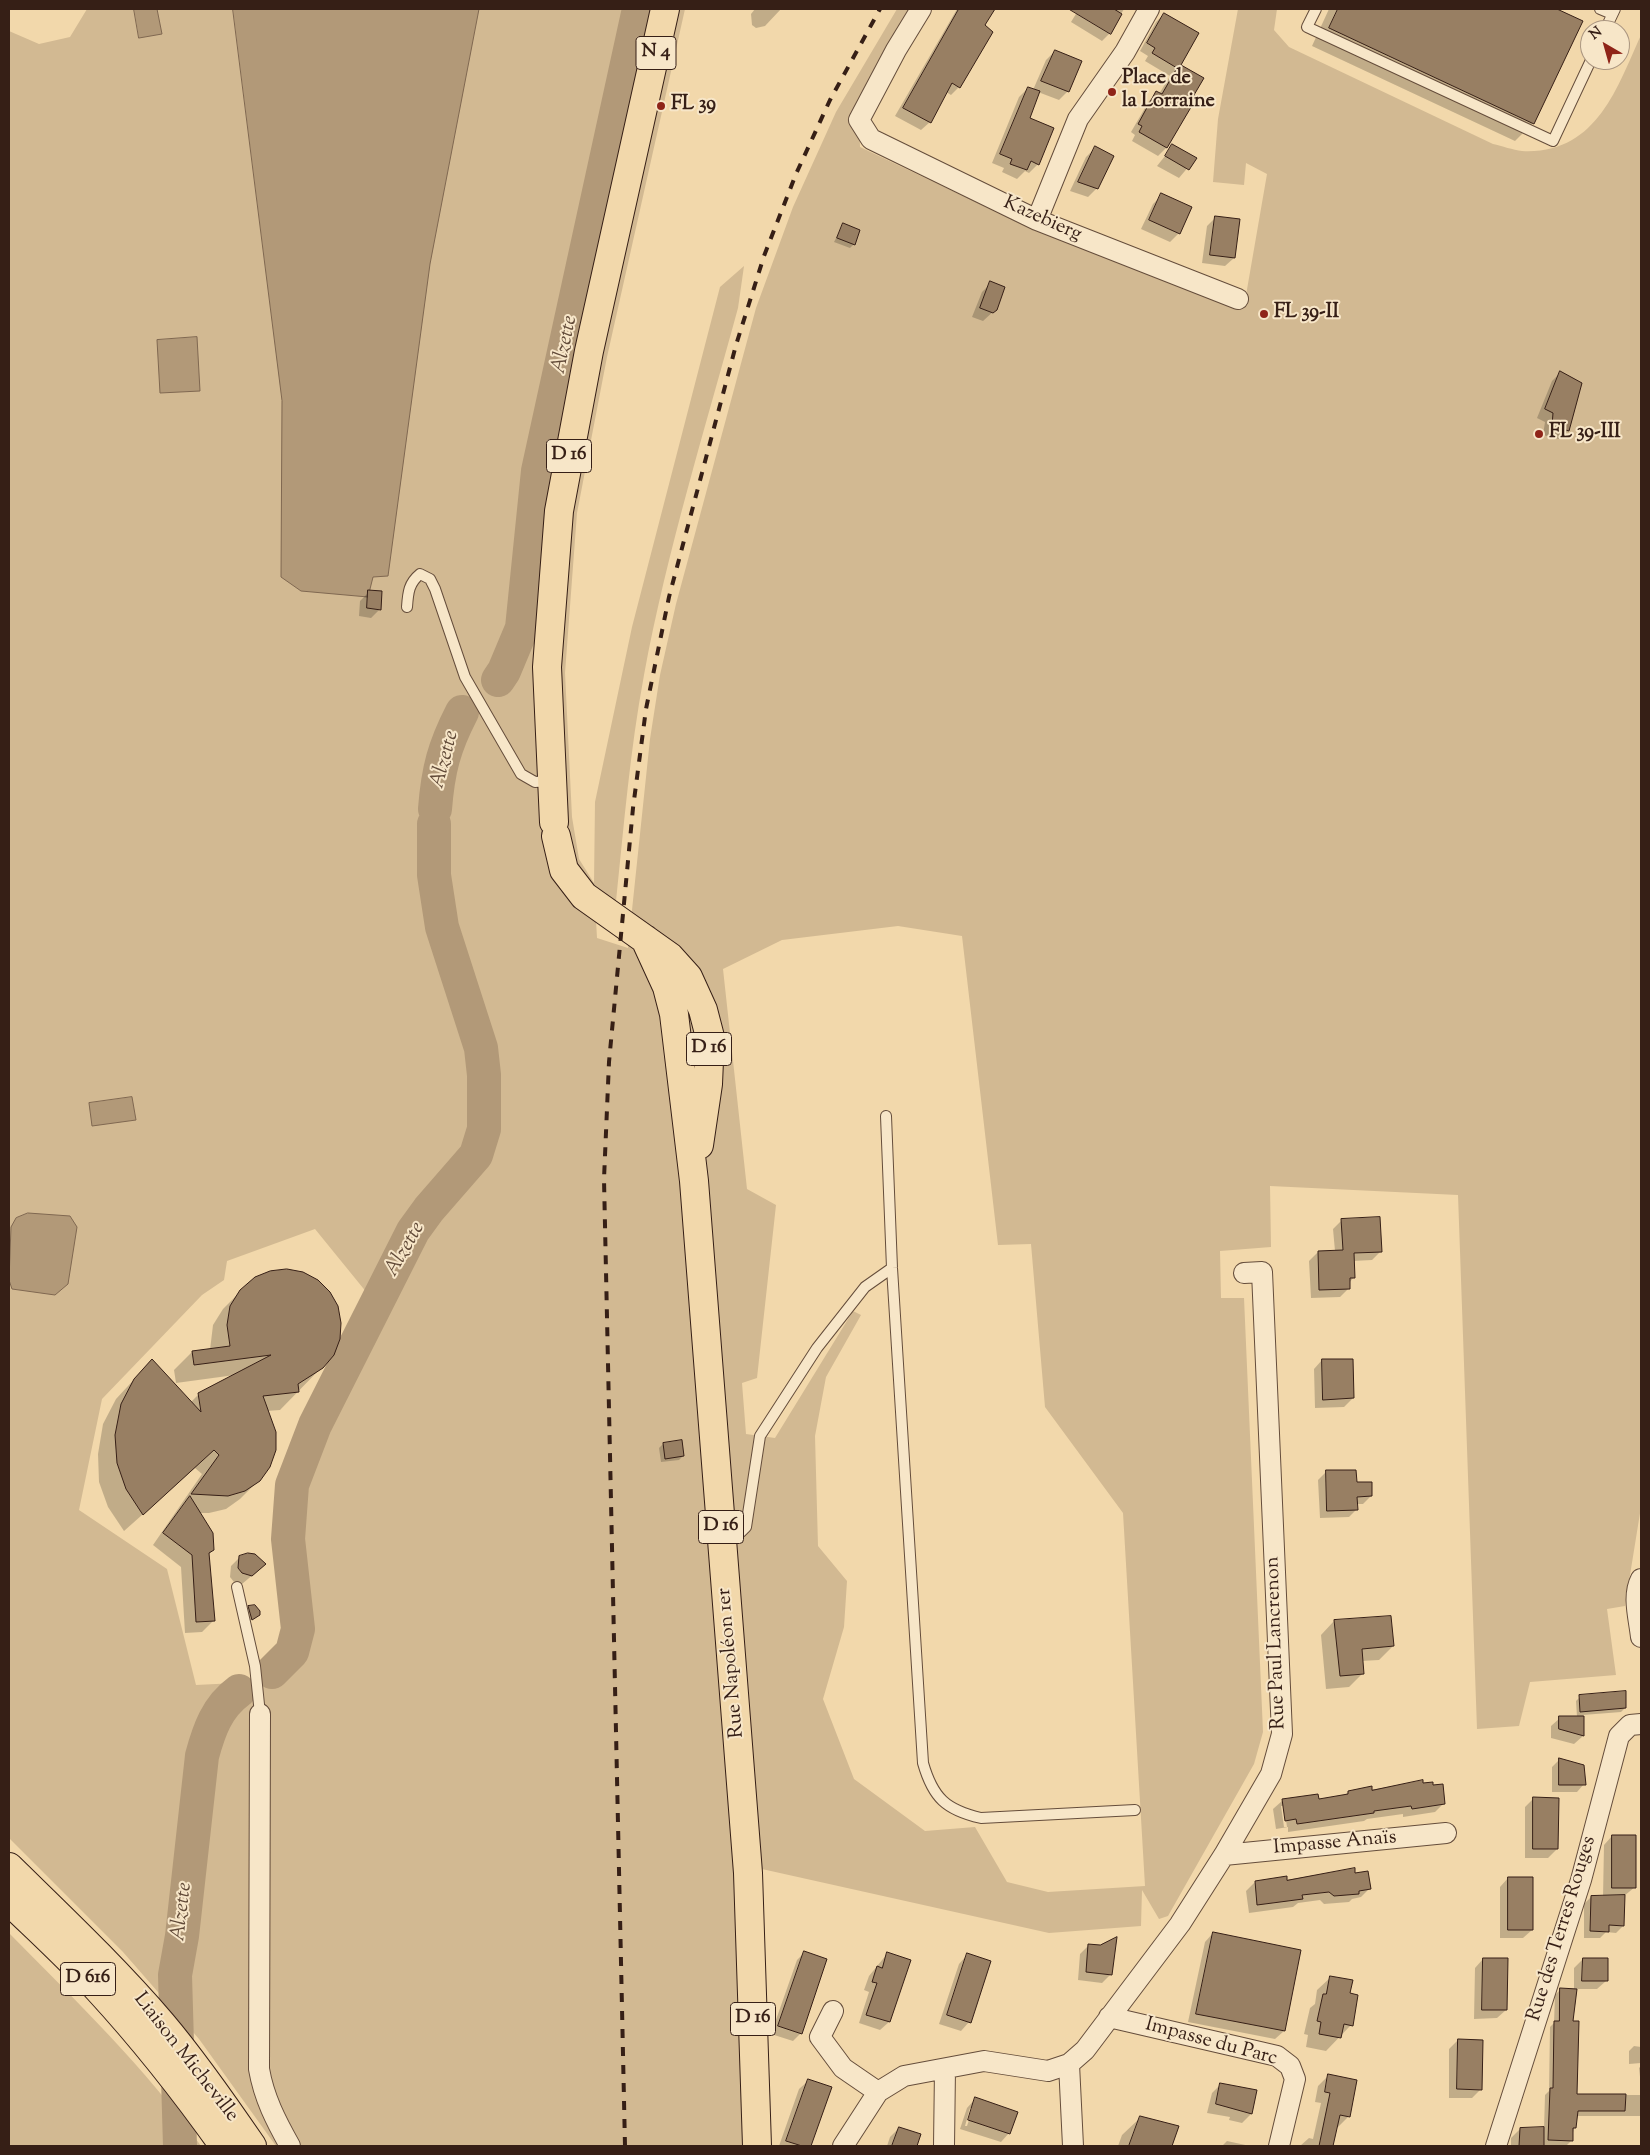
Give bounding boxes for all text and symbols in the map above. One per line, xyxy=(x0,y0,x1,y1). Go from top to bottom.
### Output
north arrow xyxy=(1580,20,1630,70)
text: N xyxy=(1586,23,1607,45)
road number: N 4 xyxy=(636,36,676,70)
place label: Place de la Lorraine xyxy=(1122,68,1215,115)
marker: Place de la Lorraine xyxy=(1106,86,1118,98)
place label: FL 39 xyxy=(671,94,716,118)
marker: FL 39 xyxy=(655,100,667,112)
street label: Kazebierg xyxy=(999,192,1085,248)
place label: FL 39-II xyxy=(1274,302,1339,326)
marker: FL 39-II xyxy=(1258,308,1270,320)
water label: Alzette xyxy=(548,314,584,376)
place label: FL 39-III xyxy=(1549,422,1620,446)
marker: FL 39-III xyxy=(1533,428,1545,440)
road number: D 16 xyxy=(546,440,592,472)
water label: Alzette xyxy=(426,728,466,792)
road number: D 16 xyxy=(686,1032,732,1066)
water label: Alzette xyxy=(380,1218,432,1282)
road number: D 16 xyxy=(698,1510,744,1544)
street label: Rue Paul Lancrenon xyxy=(1262,1556,1292,1730)
street label: Rue Napoléon 1er xyxy=(713,1587,751,1739)
street label: Impasse Anaïs xyxy=(1273,1827,1397,1861)
street label: Rue des Terres Rouges xyxy=(1523,1833,1603,2025)
water label: Alzette xyxy=(167,1881,199,1943)
road number: D 616 xyxy=(61,1962,116,1996)
street label: Liaison Micheville xyxy=(127,1989,243,2127)
road number: D 16 xyxy=(730,2002,776,2036)
street label: Impasse du Parc xyxy=(1142,2014,1280,2072)

